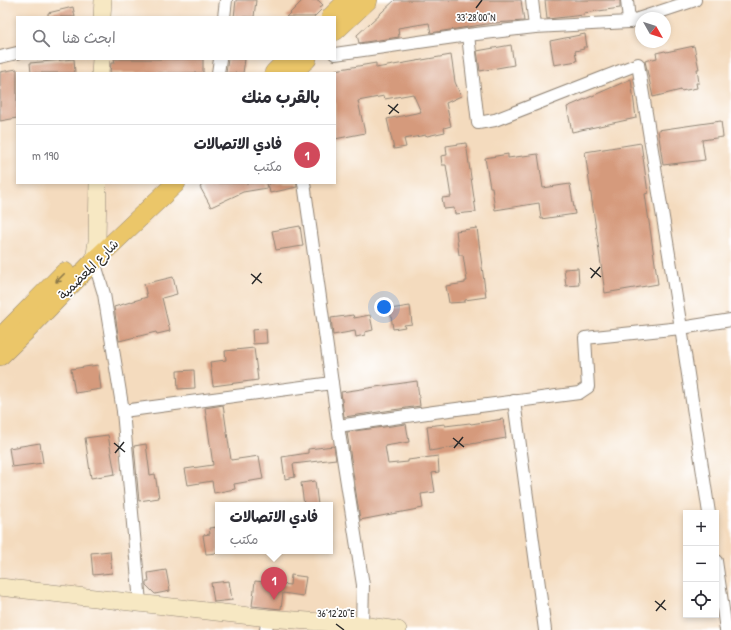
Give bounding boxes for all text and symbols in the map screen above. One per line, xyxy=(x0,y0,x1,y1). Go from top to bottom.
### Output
text: 33°28'00"N xyxy=(456,11,496,24)
north arrow xyxy=(635,12,671,48)
search box xyxy=(16,16,336,60)
icon: search xyxy=(30,27,52,49)
text: ابحث هنا xyxy=(62,27,116,48)
text: بالقرب منك xyxy=(242,85,320,108)
text: فادي الاتصالات xyxy=(194,133,282,154)
text: 190 m xyxy=(32,146,59,164)
text: 1 xyxy=(305,146,309,164)
text: مكتب xyxy=(254,157,282,175)
street label: شارع المعضمية xyxy=(54,235,123,304)
one-way arrow xyxy=(55,273,65,283)
your location xyxy=(374,297,394,317)
popup xyxy=(215,502,333,554)
text: فادي الاتصالات xyxy=(230,506,318,527)
map controls xyxy=(683,510,719,618)
button: + xyxy=(683,510,719,546)
text: مكتب xyxy=(230,530,258,548)
button: − xyxy=(683,546,719,582)
pin: 1 xyxy=(261,567,287,600)
button: locate xyxy=(683,582,719,618)
text: 36°12'20"E xyxy=(317,607,355,620)

